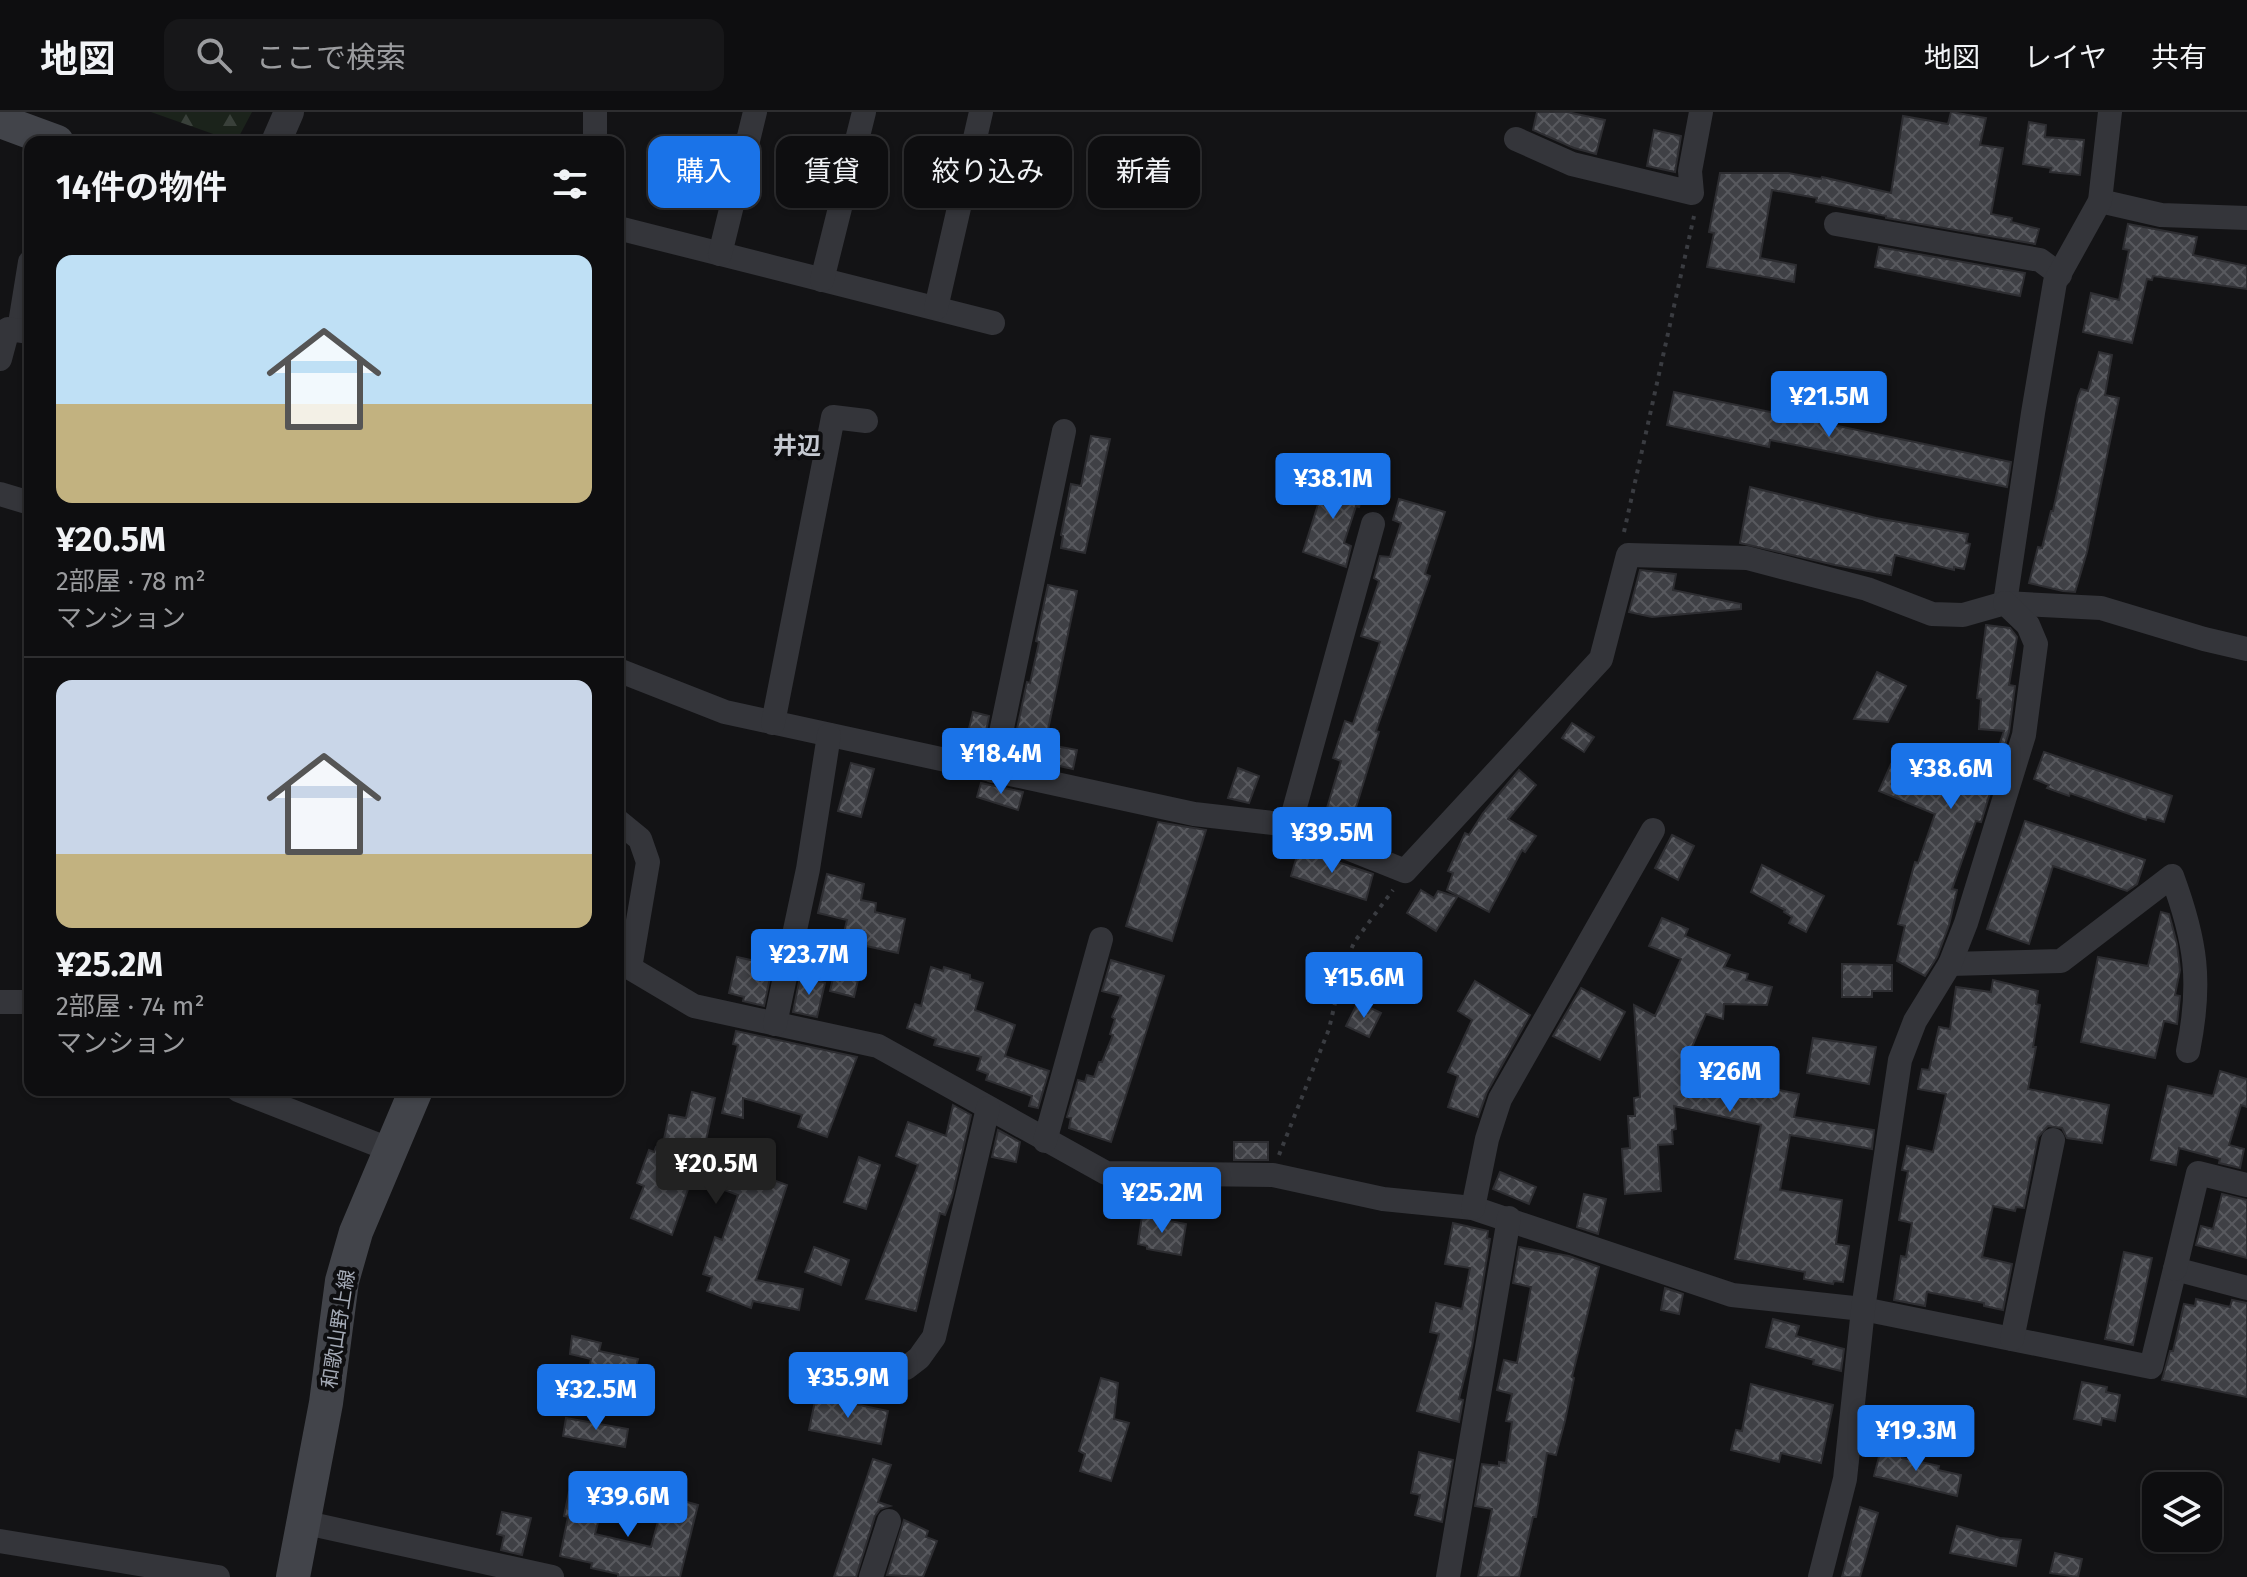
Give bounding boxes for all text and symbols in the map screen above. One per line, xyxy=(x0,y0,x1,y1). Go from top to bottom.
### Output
search box xyxy=(164,19,724,91)
icon: search xyxy=(192,33,236,77)
text: 地図 xyxy=(40,36,116,82)
text: ここで検索 xyxy=(256,40,406,76)
text: 地図 xyxy=(1924,41,1980,74)
text: レイヤ xyxy=(2024,41,2107,74)
text: 共有 xyxy=(2151,41,2207,74)
chip: 購入 xyxy=(648,136,760,208)
chip: 賃貸 xyxy=(776,136,888,208)
chip: 絞り込み xyxy=(904,136,1072,208)
chip: 新着 xyxy=(1088,136,1200,208)
icon: filters xyxy=(548,162,592,206)
text: 14件の物件 xyxy=(56,167,227,208)
icon: home xyxy=(252,307,396,451)
pin: ¥21.5M xyxy=(1764,371,1894,439)
text: ¥21.5M xyxy=(1789,381,1869,412)
district label: 井辺 xyxy=(773,432,821,460)
pin: ¥38.1M xyxy=(1268,453,1398,521)
text: ¥38.1M xyxy=(1293,463,1373,494)
text: ¥20.5M xyxy=(56,519,166,560)
text: 2部屋 · 78 m² xyxy=(56,566,206,597)
text: マンション xyxy=(56,603,186,634)
pin: ¥18.4M xyxy=(936,728,1066,796)
icon: home xyxy=(252,732,396,876)
text: ¥18.4M xyxy=(960,738,1042,769)
pin: ¥38.6M xyxy=(1886,743,2016,811)
text: ¥38.6M xyxy=(1909,753,1993,784)
pin: ¥39.5M xyxy=(1267,807,1397,875)
text: ¥39.5M xyxy=(1290,817,1374,848)
pin: ¥23.7M xyxy=(744,929,874,997)
text: ¥23.7M xyxy=(769,939,849,970)
text: ¥25.2M xyxy=(56,944,163,985)
pin: ¥15.6M xyxy=(1299,952,1429,1020)
text: ¥15.6M xyxy=(1323,962,1405,993)
text: 2部屋 · 74 m² xyxy=(56,991,205,1022)
text: マンション xyxy=(56,1028,186,1059)
pin: ¥26M xyxy=(1683,1046,1777,1114)
text: ¥26M xyxy=(1699,1056,1761,1087)
pin: ¥20.5M xyxy=(651,1138,781,1206)
text: ¥20.5M xyxy=(674,1148,758,1179)
pin: ¥25.2M xyxy=(1097,1167,1227,1235)
text: ¥25.2M xyxy=(1121,1177,1203,1208)
street label: 和歌山野上線 xyxy=(317,1268,359,1390)
pin: ¥35.9M xyxy=(783,1352,913,1420)
text: ¥35.9M xyxy=(807,1362,889,1393)
pin: ¥32.5M xyxy=(531,1364,661,1432)
text: ¥32.5M xyxy=(555,1374,637,1405)
pin: ¥19.3M xyxy=(1851,1405,1981,1473)
text: ¥19.3M xyxy=(1875,1415,1957,1446)
pin: ¥39.6M xyxy=(563,1471,693,1539)
map controls xyxy=(2142,1472,2222,1552)
button: layers xyxy=(2142,1472,2222,1552)
text: ¥39.6M xyxy=(586,1481,670,1512)

